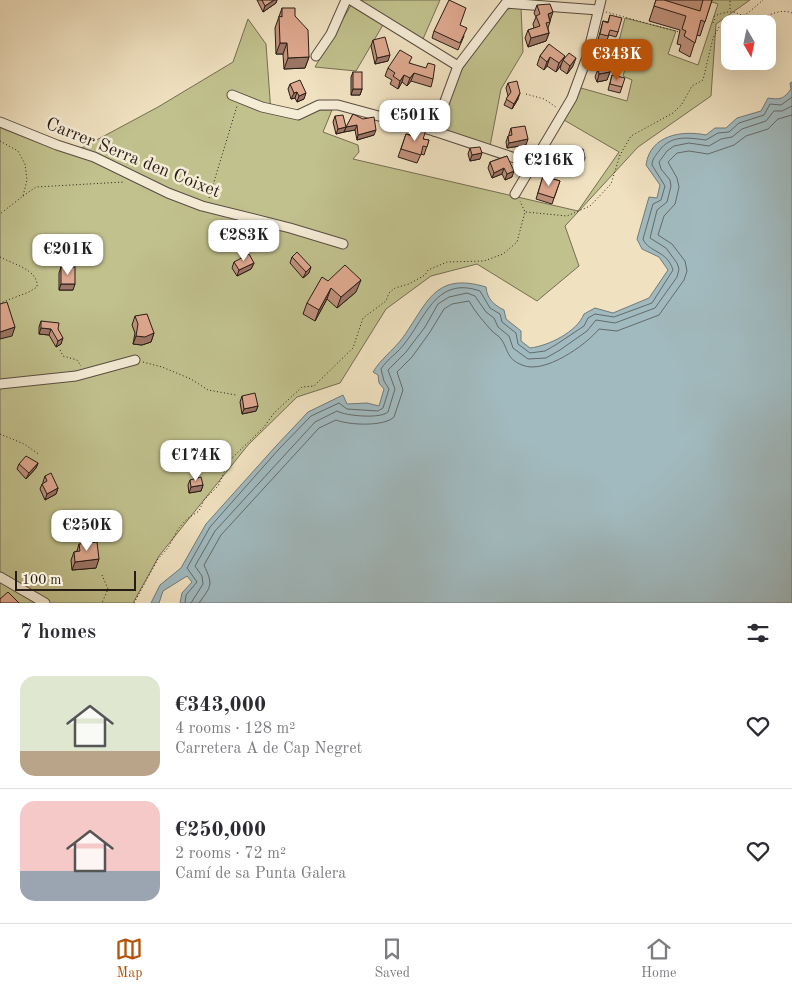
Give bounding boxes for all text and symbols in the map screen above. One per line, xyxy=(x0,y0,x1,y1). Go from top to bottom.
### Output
north arrow xyxy=(721,15,776,70)
map controls xyxy=(721,15,776,70)
pin: €343K xyxy=(582,38,652,81)
text: €343K xyxy=(592,47,642,63)
pin: €501K xyxy=(380,100,450,142)
text: €501K xyxy=(390,108,440,124)
street label: Carrer Serra den Coixet xyxy=(43,115,223,201)
pin: €216K xyxy=(514,144,584,187)
text: €216K xyxy=(524,153,574,169)
pin: €283K xyxy=(209,220,279,262)
text: €283K xyxy=(219,228,269,244)
pin: €201K xyxy=(33,234,103,276)
text: €201K xyxy=(43,242,93,258)
pin: €174K xyxy=(161,440,231,482)
text: €174K xyxy=(171,448,221,464)
pin: €250K xyxy=(52,510,122,552)
text: €250K xyxy=(62,518,112,534)
scale bar xyxy=(15,568,136,591)
text: 100 m xyxy=(22,573,61,587)
icon: filters xyxy=(744,619,772,647)
text: 7 homes xyxy=(20,622,96,643)
text: €343,000 xyxy=(175,695,266,716)
icon: home xyxy=(60,696,120,756)
icon: heart xyxy=(744,712,772,740)
text: 4 rooms · 128 m² xyxy=(175,721,295,737)
text: Carretera A de Cap Negret xyxy=(175,741,362,757)
text: €250,000 xyxy=(175,820,266,841)
icon: home xyxy=(60,821,120,881)
icon: heart xyxy=(744,837,772,865)
text: 2 rooms · 72 m² xyxy=(175,846,286,862)
text: Camí de sa Punta Galera xyxy=(175,866,346,882)
tab: Map xyxy=(115,935,143,982)
tab: Saved xyxy=(374,935,410,982)
tab: Home xyxy=(641,935,677,982)

